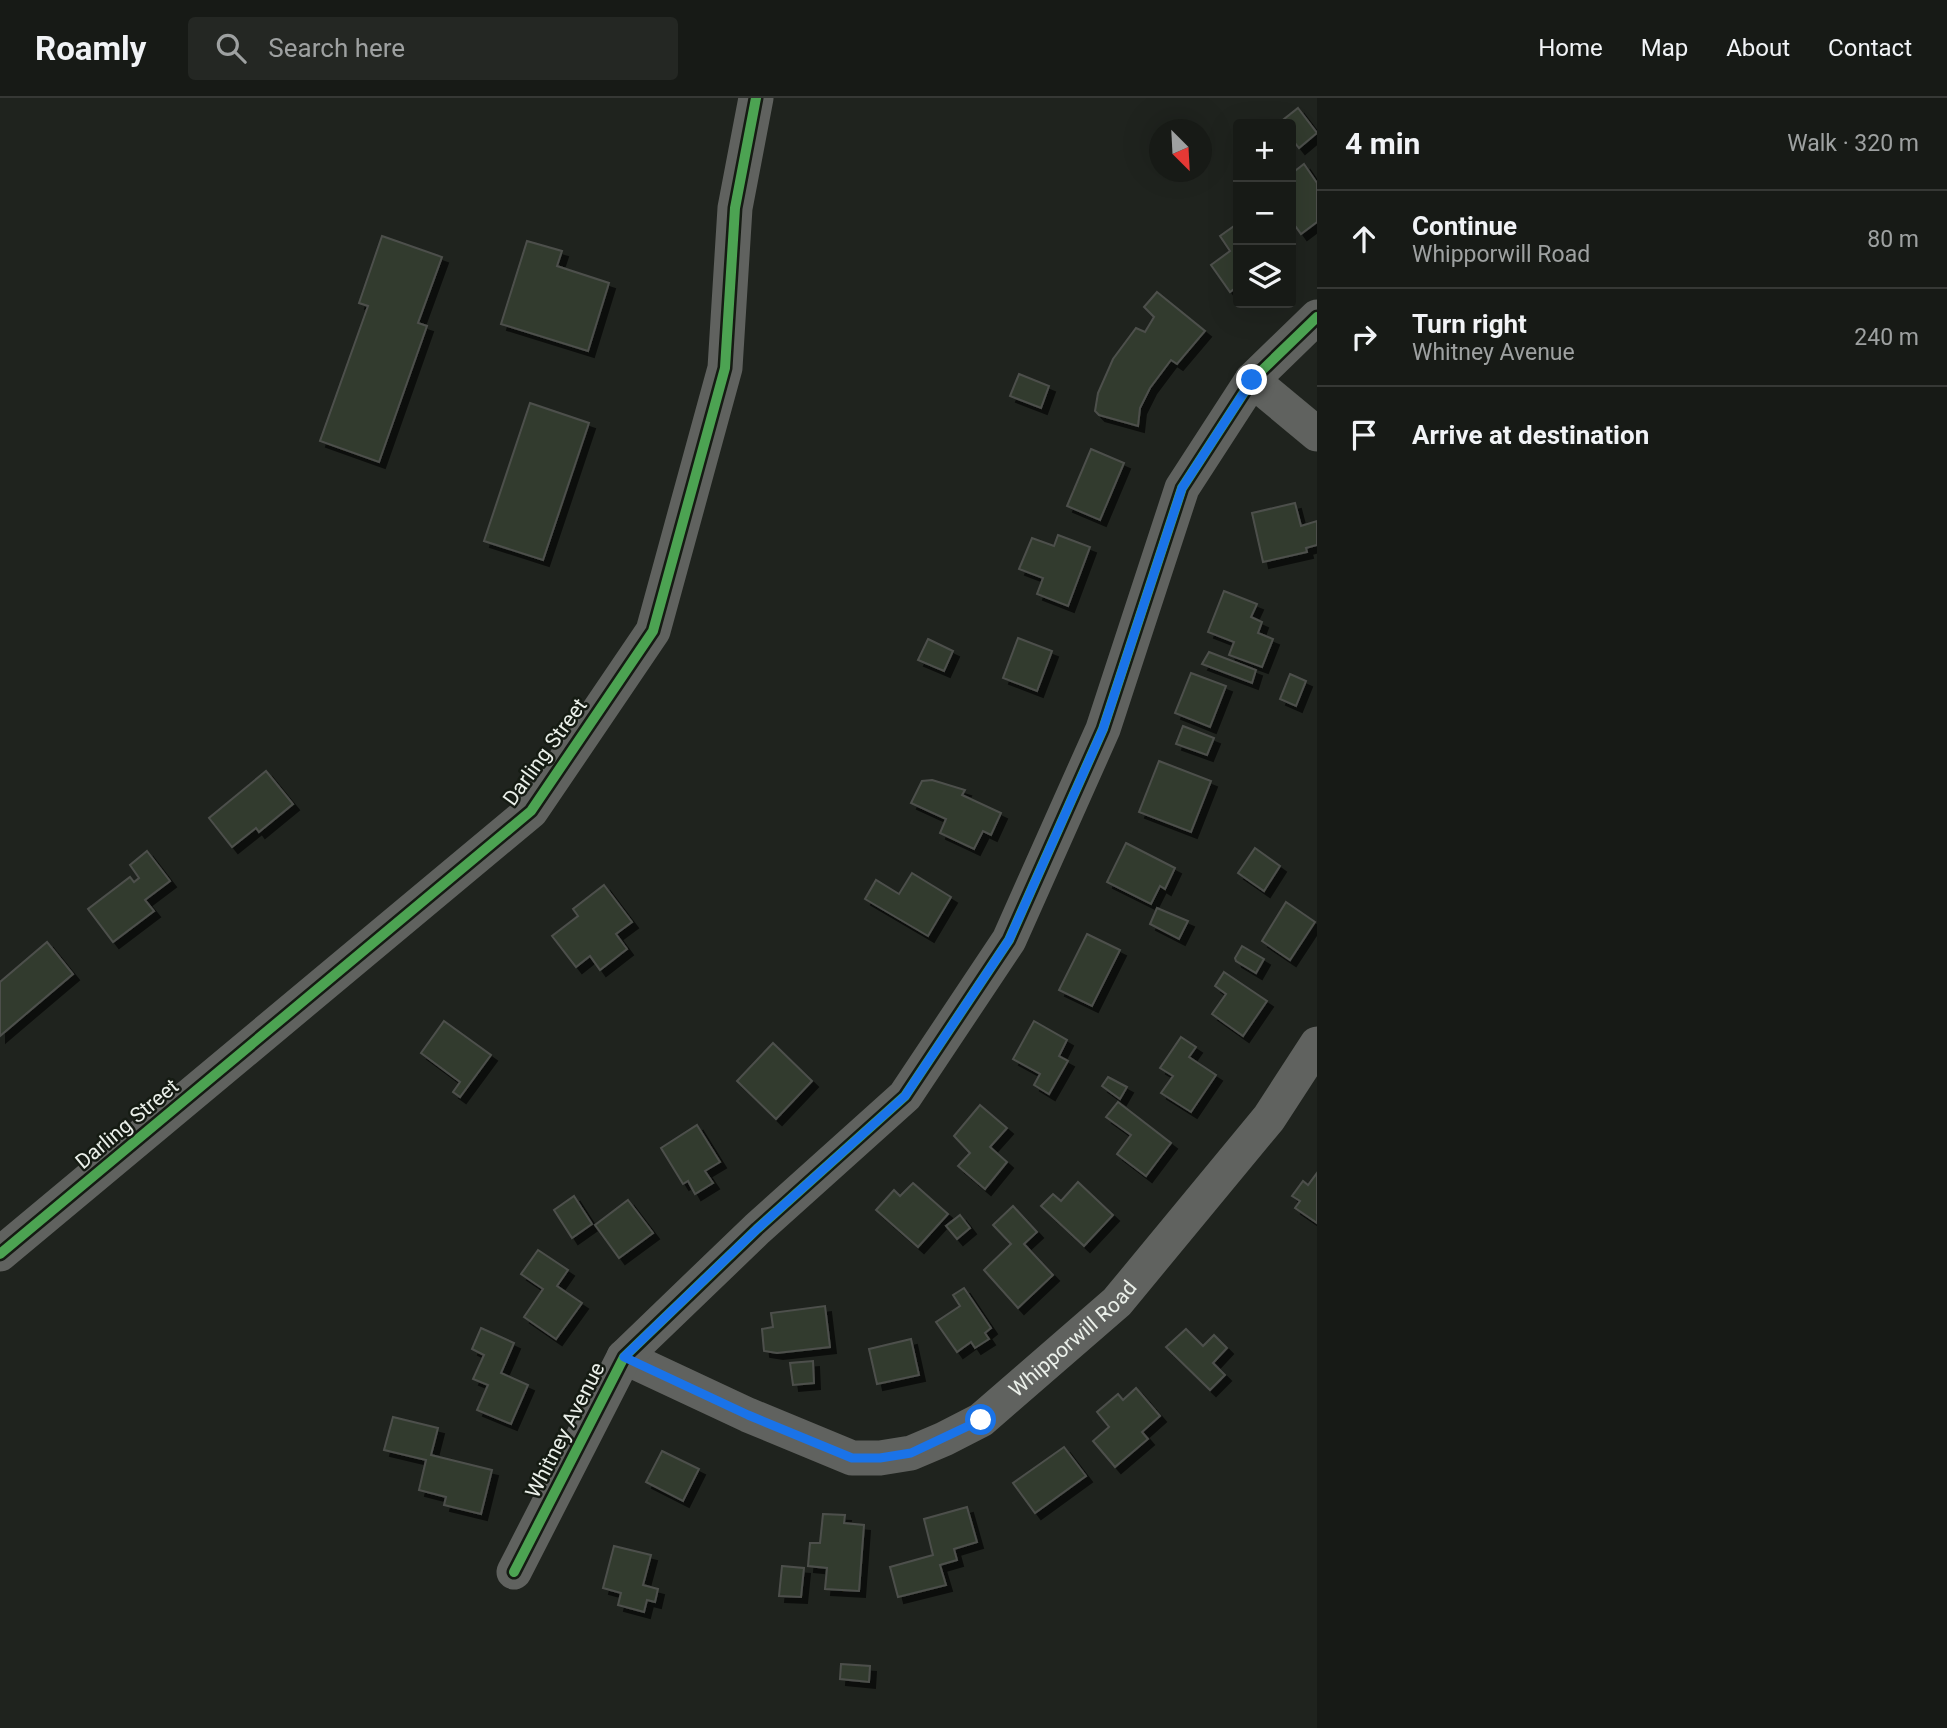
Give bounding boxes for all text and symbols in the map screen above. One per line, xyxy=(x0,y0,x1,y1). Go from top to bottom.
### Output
search box xyxy=(188,17,678,80)
text: Roamly xyxy=(35,29,146,68)
icon: search xyxy=(212,29,250,67)
text: Search here xyxy=(268,33,405,63)
text: Home xyxy=(1538,34,1603,62)
text: Map xyxy=(1641,34,1688,62)
text: About xyxy=(1726,34,1790,62)
text: Contact xyxy=(1828,34,1912,62)
north arrow xyxy=(1149,119,1212,182)
map controls xyxy=(1233,119,1296,308)
button: + xyxy=(1233,119,1296,182)
text: 4 min xyxy=(1345,126,1420,161)
text: Walk · 320 m xyxy=(1787,130,1919,157)
button: − xyxy=(1233,182,1296,245)
text: Continue xyxy=(1412,211,1517,241)
icon: ahead xyxy=(1345,220,1383,258)
text: 80 m xyxy=(1867,226,1919,253)
text: Whipporwill Road xyxy=(1412,241,1590,268)
button: layers xyxy=(1233,245,1296,308)
text: Turn right xyxy=(1412,309,1527,339)
icon: right xyxy=(1345,318,1383,356)
text: 240 m xyxy=(1854,324,1919,351)
text: Whitney Avenue xyxy=(1412,339,1575,366)
route end xyxy=(1236,364,1267,395)
icon: arrive xyxy=(1345,416,1383,454)
text: Arrive at destination xyxy=(1412,420,1649,450)
street label: Darling Street xyxy=(498,694,592,810)
street label: Darling Street xyxy=(71,1074,183,1174)
street label: Whipporwill Road xyxy=(1004,1276,1142,1402)
street label: Whitney Avenue xyxy=(521,1358,609,1502)
route start xyxy=(965,1404,996,1435)

